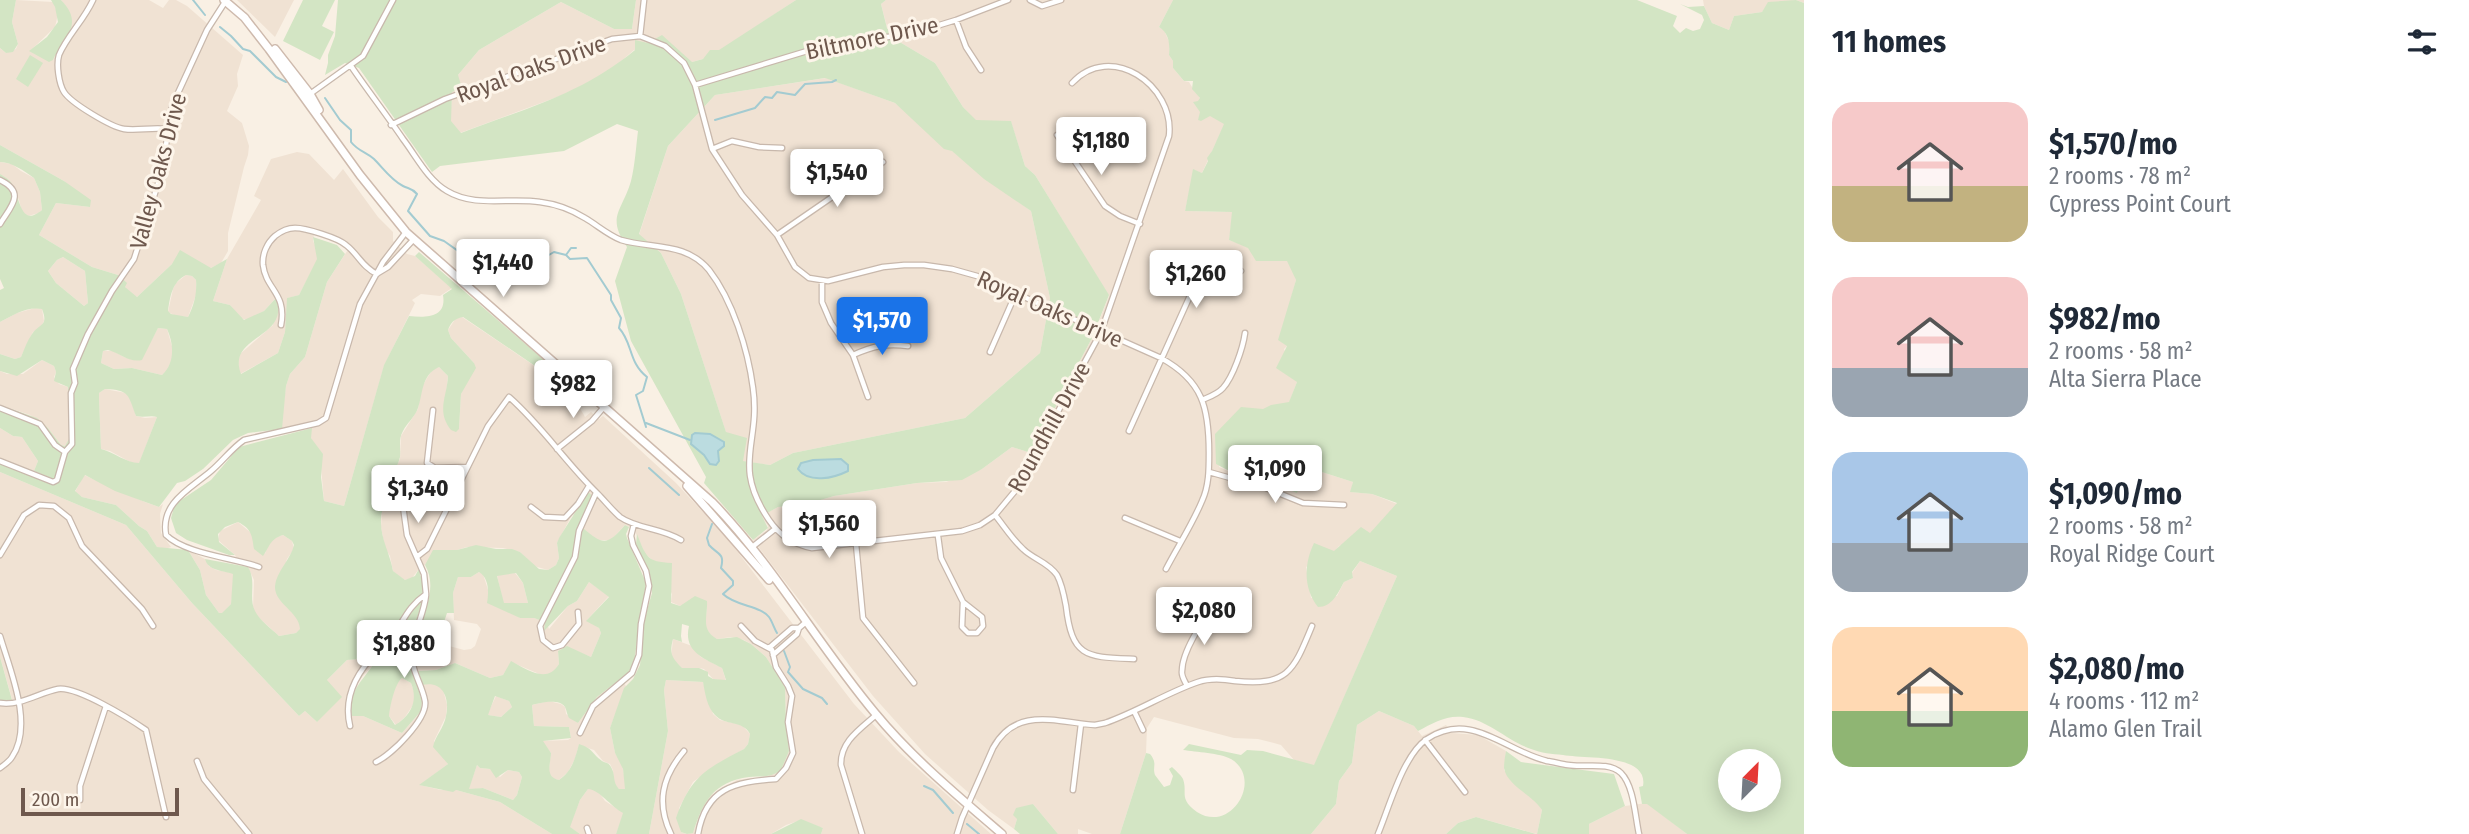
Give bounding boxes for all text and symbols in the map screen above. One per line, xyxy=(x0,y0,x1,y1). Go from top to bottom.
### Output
street label: Biltmore Drive xyxy=(803,10,941,66)
icon: filters xyxy=(2403,23,2441,61)
text: 11 homes xyxy=(1832,24,1946,60)
street label: Royal Oaks Drive xyxy=(453,29,609,109)
street label: Valley Oaks Drive xyxy=(124,90,192,252)
pin: $1,180 xyxy=(1044,118,1158,177)
text: $1,180 xyxy=(1072,126,1130,154)
text: $1,570/mo xyxy=(2049,126,2178,162)
icon: home xyxy=(1888,130,1972,214)
pin: $1,540 xyxy=(780,150,894,209)
text: $1,540 xyxy=(806,158,868,186)
text: 2 rooms · 78 m² xyxy=(2049,162,2191,190)
text: Cypress Point Court xyxy=(2049,190,2231,218)
pin: $1,440 xyxy=(446,240,560,299)
text: $1,440 xyxy=(472,248,534,276)
pin: $1,260 xyxy=(1139,250,1253,310)
text: $1,260 xyxy=(1166,259,1226,287)
street label: Royal Oaks Drive xyxy=(973,264,1127,354)
pin: $1,570 xyxy=(825,298,939,357)
text: $982/mo xyxy=(2049,301,2161,337)
icon: home xyxy=(1888,305,1972,389)
text: $1,570 xyxy=(853,306,911,334)
text: 2 rooms · 58 m² xyxy=(2049,337,2193,365)
street label: Roundhill Drive xyxy=(1002,357,1096,497)
pin: $982 xyxy=(532,360,614,420)
text: Alta Sierra Place xyxy=(2049,365,2202,393)
text: $982 xyxy=(550,369,596,397)
pin: $1,090 xyxy=(1218,446,1332,505)
text: $1,090 xyxy=(1244,454,1306,482)
pin: $1,340 xyxy=(361,466,475,525)
text: $1,340 xyxy=(387,474,449,502)
text: $1,090/mo xyxy=(2049,476,2182,512)
icon: home xyxy=(1888,480,1972,564)
pin: $1,560 xyxy=(772,500,886,560)
text: $1,560 xyxy=(798,509,860,537)
text: 2 rooms · 58 m² xyxy=(2049,512,2193,540)
text: Royal Ridge Court xyxy=(2049,540,2214,568)
pin: $2,080 xyxy=(1147,588,1261,647)
text: $2,080 xyxy=(1172,596,1236,624)
pin: $1,880 xyxy=(347,620,461,680)
text: $1,880 xyxy=(373,629,435,657)
text: $2,080/mo xyxy=(2049,651,2185,687)
icon: home xyxy=(1888,655,1972,739)
text: 4 rooms · 112 m² xyxy=(2049,687,2199,715)
text: Alamo Glen Trail xyxy=(2049,715,2202,743)
north arrow xyxy=(1718,749,1782,812)
map controls xyxy=(1718,749,1781,812)
scale bar xyxy=(21,785,178,817)
text: 200 m xyxy=(32,788,79,811)

